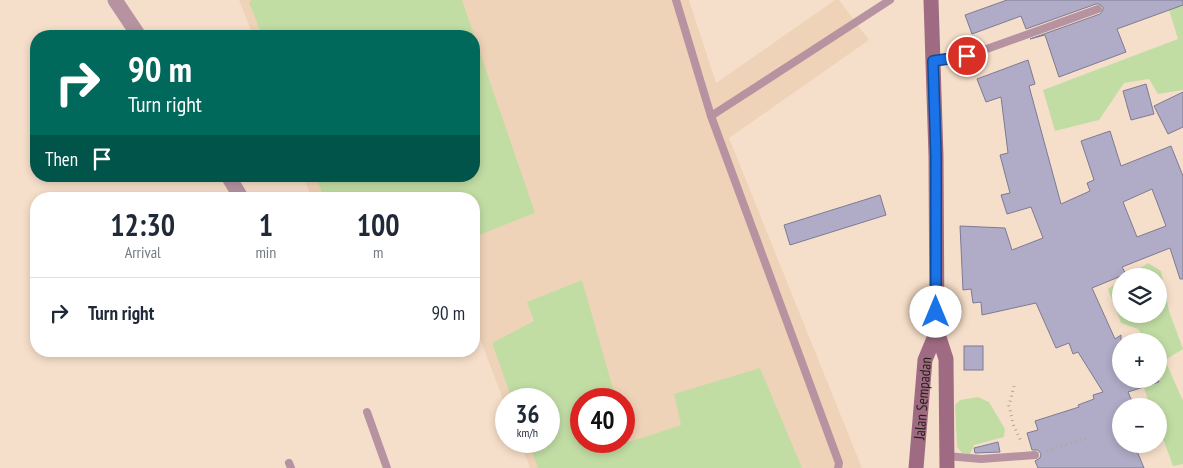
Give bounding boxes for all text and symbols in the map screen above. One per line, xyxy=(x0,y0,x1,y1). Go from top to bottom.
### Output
pin xyxy=(946,35,988,77)
icon: arrive xyxy=(953,42,981,70)
text: 90 m xyxy=(128,46,192,92)
icon: right xyxy=(45,50,110,115)
text: Turn right xyxy=(128,90,202,118)
icon: arrive xyxy=(88,145,116,173)
text: Then xyxy=(45,147,78,171)
text: 12:30 xyxy=(110,205,175,244)
text: 1 xyxy=(259,205,273,244)
text: 100 xyxy=(357,205,400,244)
text: Arrival xyxy=(125,242,161,262)
text: min xyxy=(255,242,276,262)
text: m xyxy=(373,242,383,262)
map controls xyxy=(1112,268,1167,453)
button: layers xyxy=(1112,268,1167,323)
position arrow xyxy=(909,285,961,337)
icon: right xyxy=(45,299,73,327)
text: Turn right xyxy=(88,301,154,325)
text: 90 m xyxy=(432,301,465,325)
button: + xyxy=(1112,333,1167,388)
street label: Jalan Sempadan xyxy=(909,356,935,441)
speed limit sign: 40 xyxy=(570,388,635,453)
text: 36 xyxy=(516,398,539,430)
button: − xyxy=(1112,398,1167,453)
text: km/h xyxy=(517,425,538,440)

